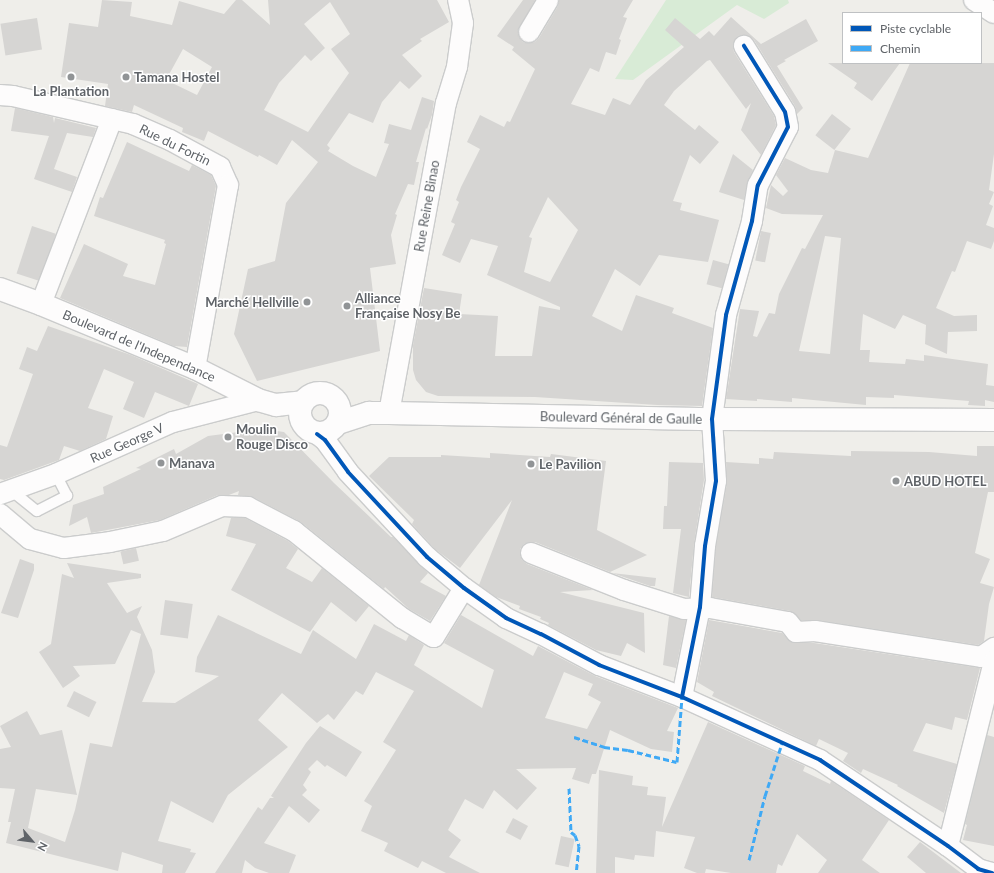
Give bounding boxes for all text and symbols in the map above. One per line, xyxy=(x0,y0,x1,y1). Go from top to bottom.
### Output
legend xyxy=(842,12,982,64)
text: Piste cyclable xyxy=(880,21,951,36)
text: Chemin xyxy=(880,41,921,56)
place label: Tamana Hostel xyxy=(134,69,219,85)
marker: La Plantation xyxy=(66,72,76,82)
marker: Tamana Hostel xyxy=(121,72,131,82)
place label: La Plantation xyxy=(33,83,109,99)
street label: Rue du Fortin xyxy=(137,121,213,169)
street label: Rue Reine Binao xyxy=(411,159,443,253)
place label: Alliance Française Nosy Be xyxy=(355,291,461,322)
place label: Marché Hellville xyxy=(205,294,299,310)
marker: Marché Hellville xyxy=(302,297,312,307)
marker: Alliance Française Nosy Be xyxy=(342,301,352,311)
street label: Boulevard de l'Independance xyxy=(60,307,218,385)
street label: Boulevard Général de Gaulle xyxy=(540,409,702,427)
street label: Rue George V xyxy=(88,420,166,466)
place label: Moulin Rouge Disco xyxy=(236,422,308,453)
marker: Moulin Rouge Disco xyxy=(223,432,233,442)
place label: Manava xyxy=(169,455,215,471)
place label: Le Pavilion xyxy=(539,456,601,472)
marker: Manava xyxy=(156,458,166,468)
marker: Le Pavilion xyxy=(526,459,536,469)
place label: ABUD HOTEL xyxy=(904,473,987,489)
marker: ABUD HOTEL xyxy=(891,476,901,486)
north arrow xyxy=(12,821,52,861)
text: N xyxy=(35,840,51,854)

